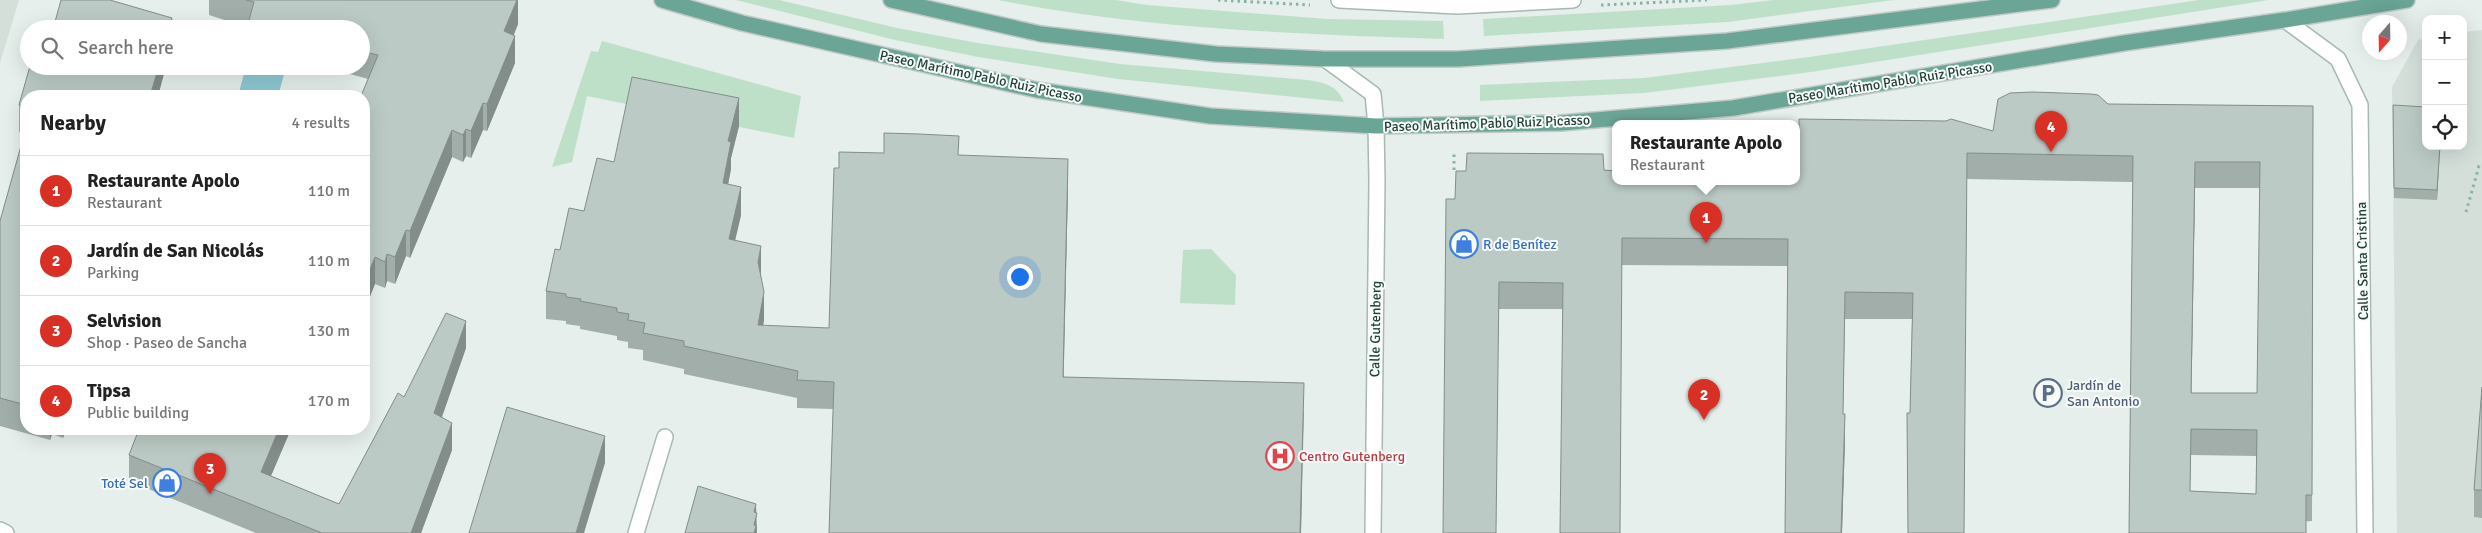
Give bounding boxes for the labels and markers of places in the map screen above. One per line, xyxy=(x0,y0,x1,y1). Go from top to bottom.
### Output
pin: 4 xyxy=(2035,111,2067,152)
pin: 1 xyxy=(1690,202,1722,243)
shop icon: R de Benítez xyxy=(1449,229,1479,259)
place label: R de Benítez xyxy=(1483,236,1557,253)
place label: Jardín de San Antonio xyxy=(2067,377,2140,410)
parking icon: Jardín de San Antonio xyxy=(2033,378,2063,408)
pin: 2 xyxy=(1688,379,1720,420)
hospital icon: Centro Gutenberg xyxy=(1265,441,1295,471)
place label: Centro Gutenberg xyxy=(1299,448,1405,465)
pin: 3 xyxy=(194,453,226,494)
shop icon: Toté Sel xyxy=(152,468,182,498)
place label: Toté Sel xyxy=(101,475,148,492)

